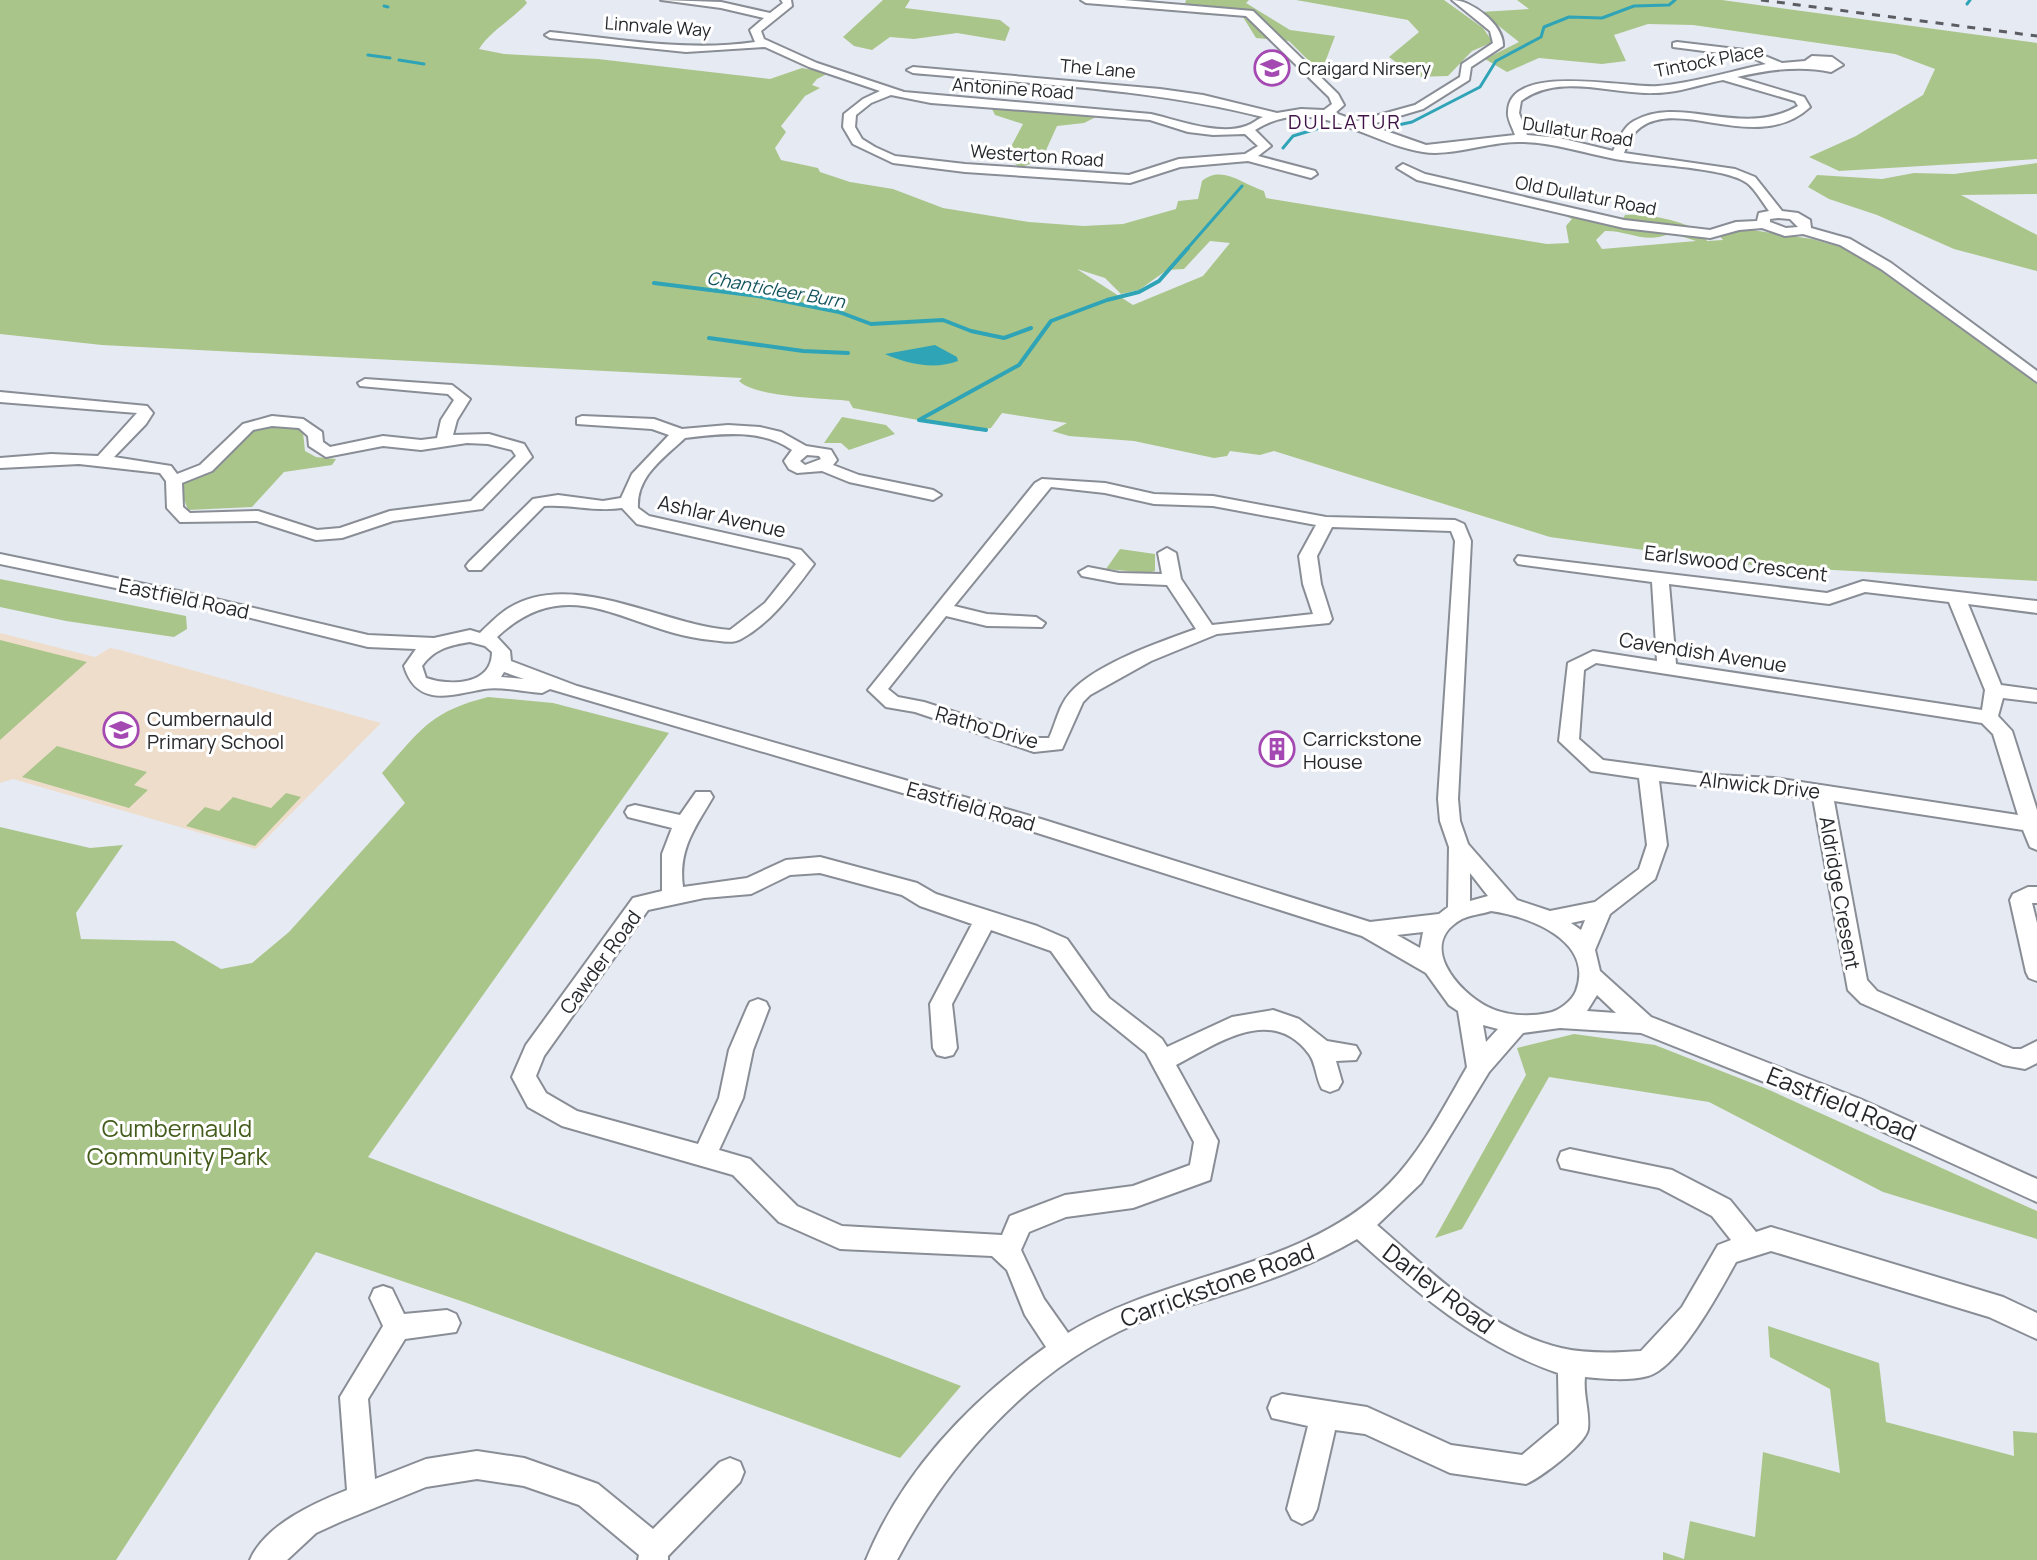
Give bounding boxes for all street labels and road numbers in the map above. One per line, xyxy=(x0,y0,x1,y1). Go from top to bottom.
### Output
street label: Linnvale Way xyxy=(604,10,713,42)
street label: Tintock Place xyxy=(1652,38,1766,82)
street label: The Lane xyxy=(1059,53,1137,83)
street label: Antonine Road xyxy=(951,72,1075,104)
street label: Dullatur Road xyxy=(1521,110,1635,152)
street label: Westerton Road xyxy=(969,138,1105,172)
street label: Old Dullatur Road xyxy=(1513,170,1659,220)
street label: Ashlar Avenue xyxy=(655,488,789,544)
street label: Earlswood Crescent xyxy=(1643,538,1829,588)
street label: Eastfield Road xyxy=(116,571,252,625)
street label: Cavendish Avenue xyxy=(1617,625,1789,679)
street label: Ratho Drive xyxy=(932,699,1042,755)
street label: Alnwick Drive xyxy=(1698,765,1822,805)
street label: Eastfield Road xyxy=(903,775,1039,837)
street label: Aldridge Cresent xyxy=(1813,814,1867,972)
street label: Cawder Road xyxy=(553,905,647,1019)
street label: Eastfield Road xyxy=(1762,1058,1922,1148)
street label: Carrickstone Road xyxy=(1115,1234,1319,1334)
street label: Darley Road xyxy=(1376,1235,1502,1341)

